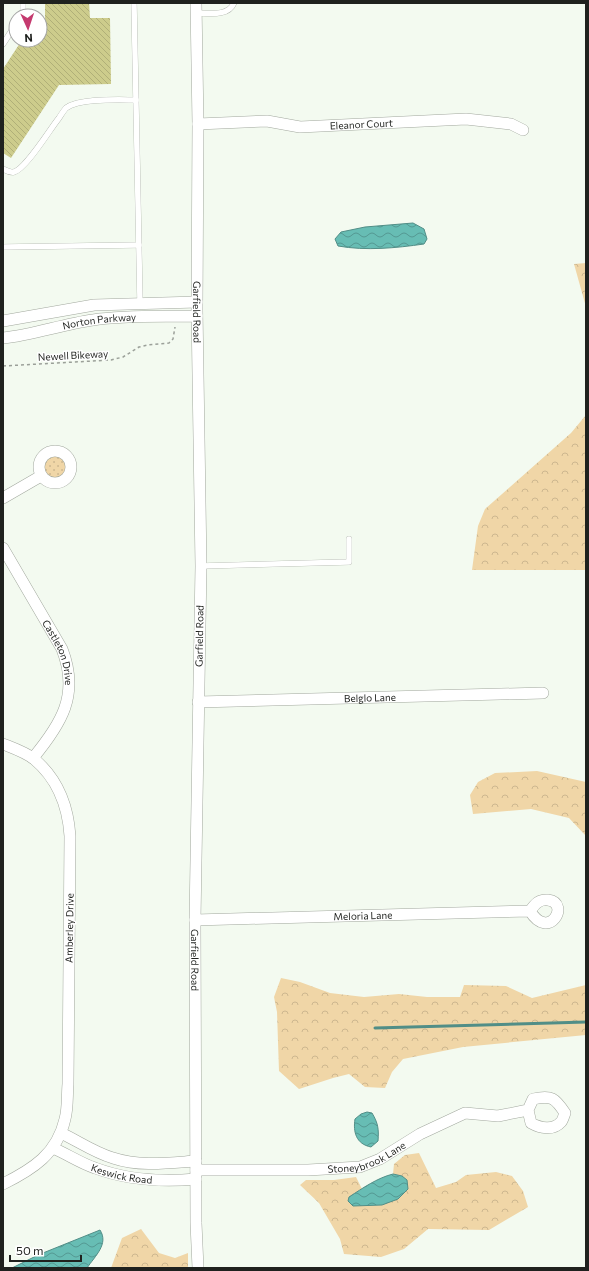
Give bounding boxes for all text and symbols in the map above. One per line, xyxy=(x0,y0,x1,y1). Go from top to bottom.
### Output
north arrow xyxy=(8,8,48,48)
text: N xyxy=(24,32,33,45)
street label: Eleanor Court xyxy=(329,117,393,132)
street label: Garfield Road xyxy=(191,281,204,343)
street label: Norton Parkway xyxy=(61,311,136,332)
street label: Newell Bikeway xyxy=(38,347,108,363)
street label: Garfield Road xyxy=(192,605,206,667)
street label: Castleton Drive xyxy=(40,617,75,685)
street label: Belglo Lane xyxy=(344,691,396,704)
street label: Amberley Drive xyxy=(62,893,76,963)
street label: Meloria Lane xyxy=(333,909,393,922)
street label: Garfield Road xyxy=(189,929,201,991)
street label: Stoneybrook Lane xyxy=(327,1139,408,1175)
street label: Keswick Road xyxy=(90,1161,153,1186)
scale bar xyxy=(10,1237,81,1263)
text: 50 m xyxy=(16,1243,44,1257)

